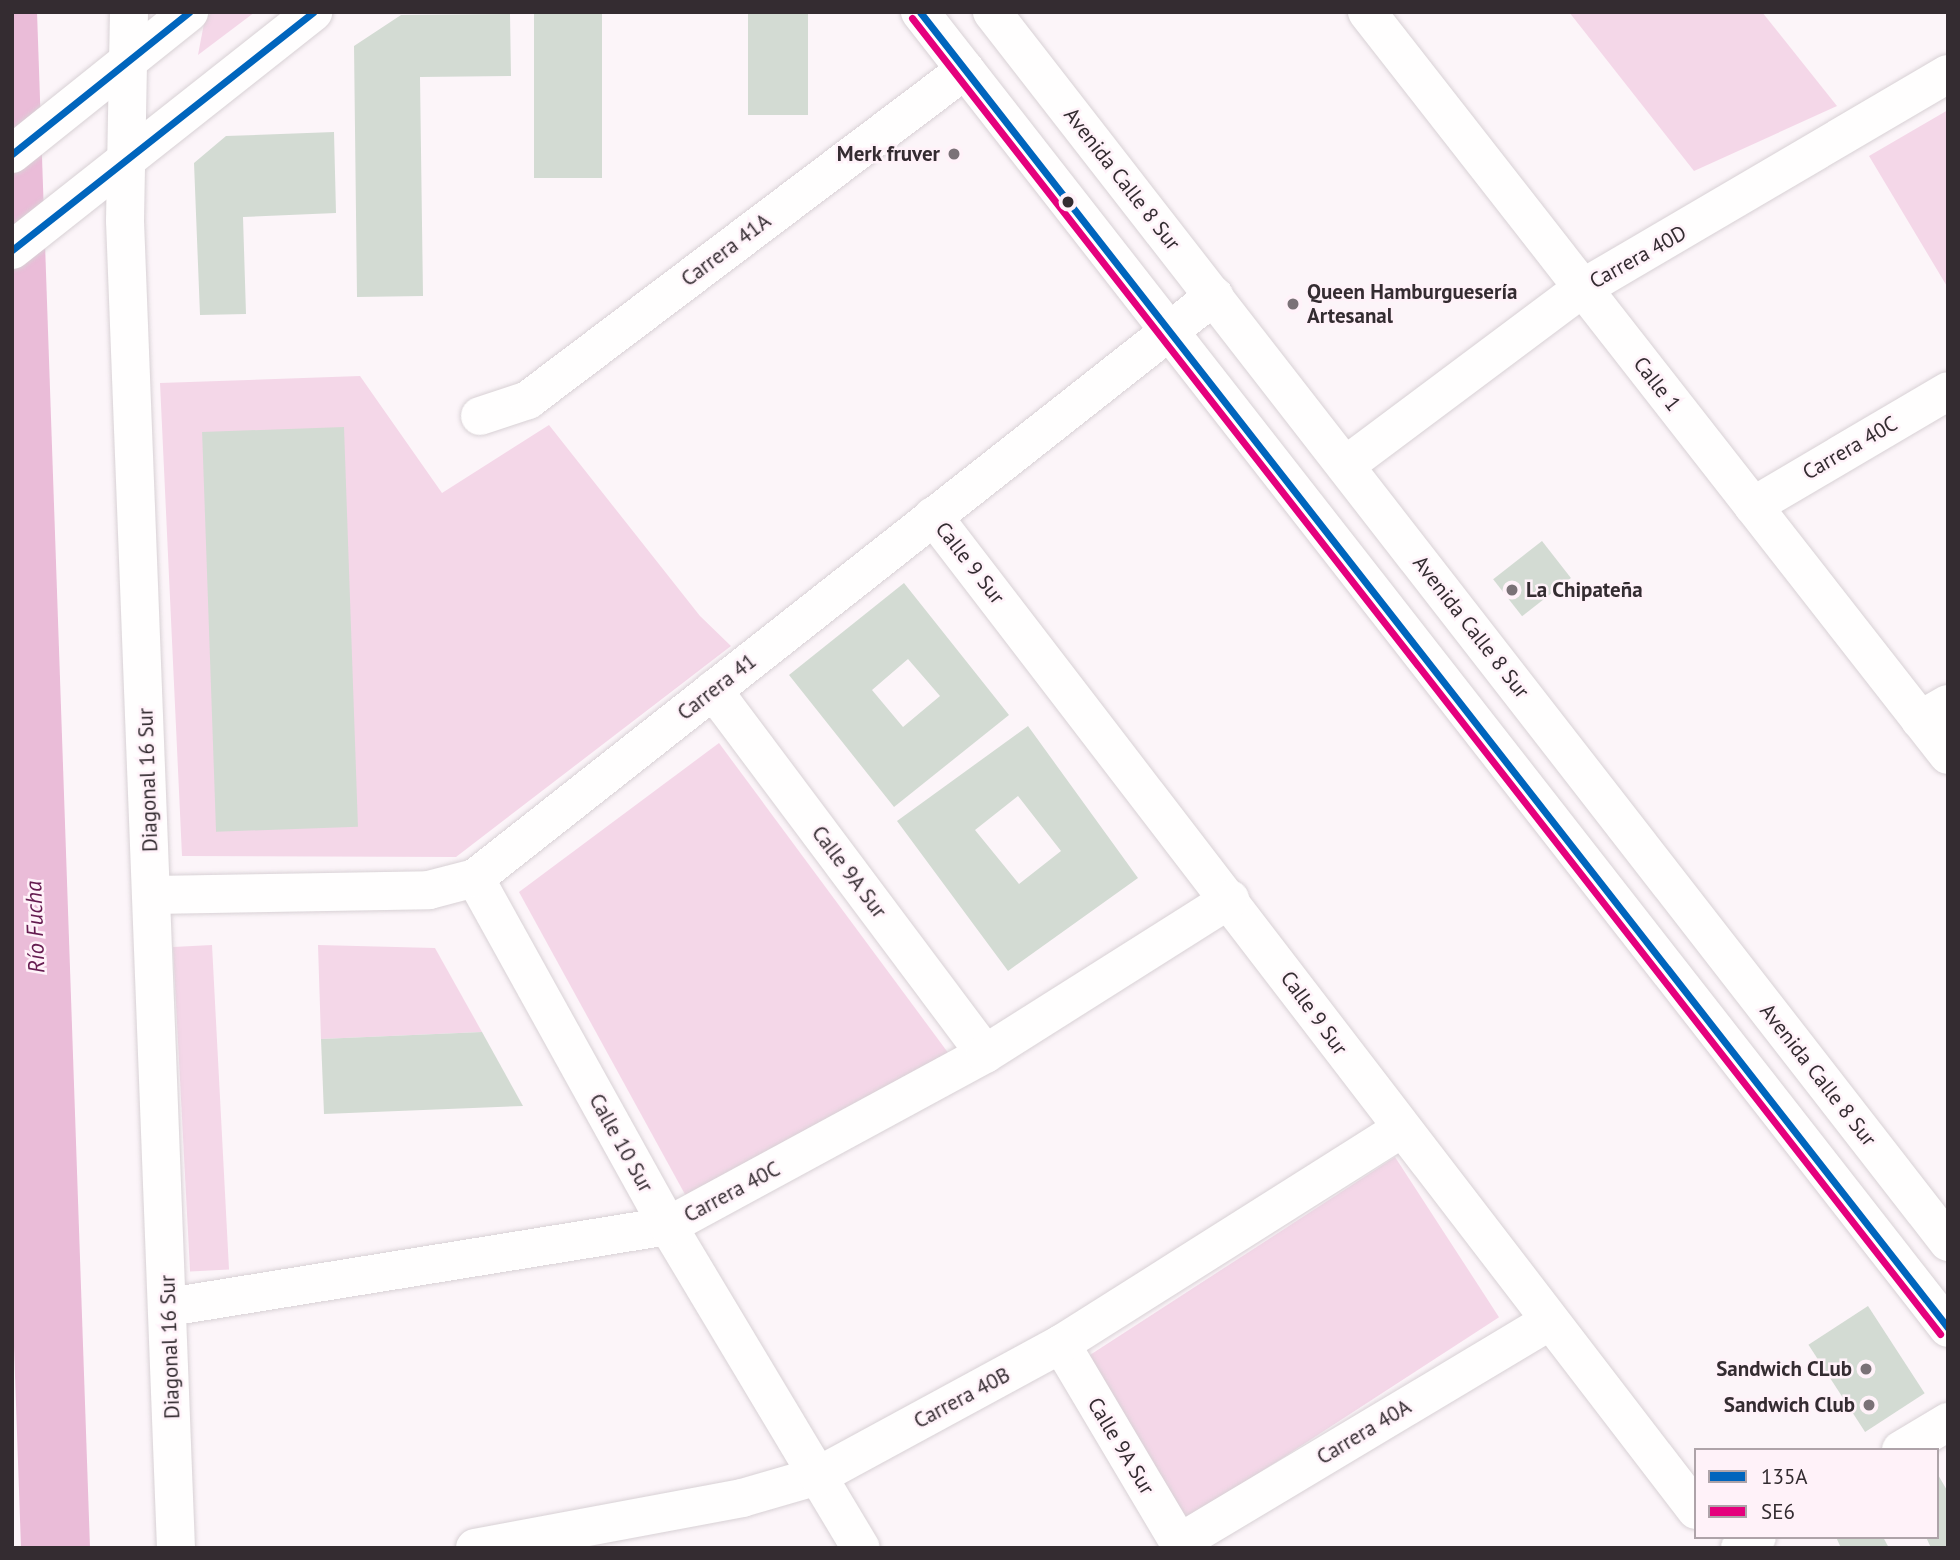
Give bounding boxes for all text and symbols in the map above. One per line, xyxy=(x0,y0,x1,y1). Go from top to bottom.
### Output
street label: Avenida Calle 8 Sur xyxy=(1059,103,1185,255)
place label: Merk fruver xyxy=(836,141,940,167)
marker: Merk fruver xyxy=(946,146,962,162)
unlabelled marker xyxy=(1061,195,1075,209)
street label: Carrera 41A xyxy=(676,208,776,292)
street label: Carrera 40D xyxy=(1585,220,1691,294)
place label: Queen Hamburguesería Artesanal xyxy=(1307,279,1517,329)
marker: Queen Hamburguesería Artesanal xyxy=(1285,296,1301,312)
street label: Calle 1 xyxy=(1628,352,1686,416)
street label: Carrera 40C xyxy=(1798,411,1902,485)
street label: Calle 9 Sur xyxy=(930,517,1010,609)
street label: Avenida Calle 8 Sur xyxy=(1408,551,1534,703)
place label: La Chipateña xyxy=(1526,577,1643,603)
marker: La Chipateña xyxy=(1504,582,1520,598)
street label: Carrera 41 xyxy=(673,648,761,726)
street label: Diagonal 16 Sur xyxy=(133,708,163,852)
street label: Calle 9A Sur xyxy=(806,821,892,923)
water label: Río Fucha xyxy=(20,880,50,974)
street label: Calle 9 Sur xyxy=(1275,966,1353,1060)
street label: Avenida Calle 8 Sur xyxy=(1755,999,1881,1151)
street label: Calle 10 Sur xyxy=(584,1089,658,1197)
street label: Carrera 40C xyxy=(680,1156,784,1228)
street label: Diagonal 16 Sur xyxy=(155,1275,185,1419)
place label: Sandwich CLub xyxy=(1716,1356,1852,1382)
marker: Sandwich CLub xyxy=(1858,1361,1874,1377)
street label: Carrera 40B xyxy=(910,1362,1014,1434)
place label: Sandwich Club xyxy=(1724,1392,1855,1418)
street label: Calle 9A Sur xyxy=(1082,1393,1160,1499)
street label: Carrera 40A xyxy=(1312,1394,1416,1470)
marker: Sandwich Club xyxy=(1861,1397,1877,1413)
legend xyxy=(1694,1448,1939,1539)
text: 135A xyxy=(1761,1463,1808,1490)
text: SE6 xyxy=(1761,1498,1795,1525)

